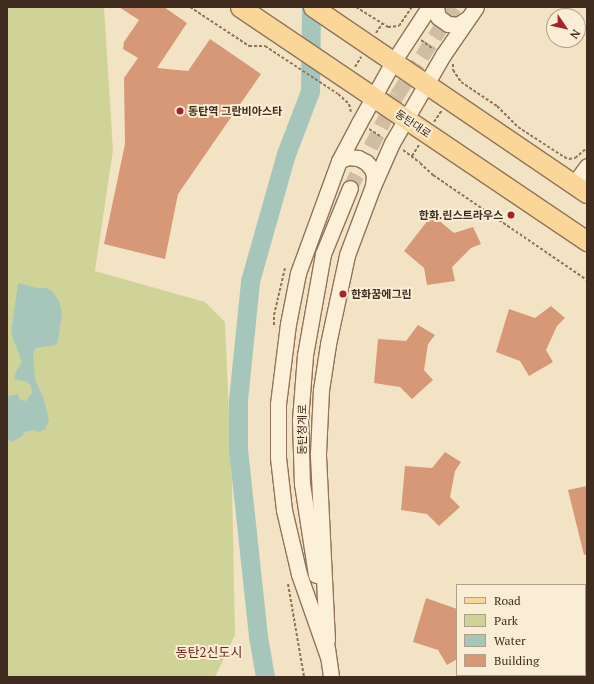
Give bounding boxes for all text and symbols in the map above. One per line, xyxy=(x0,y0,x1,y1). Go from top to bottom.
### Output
north arrow xyxy=(546,8,586,48)
text: N xyxy=(567,27,583,42)
place label: 동탄역 그란비아스타 xyxy=(188,104,282,118)
marker: 동탄역 그란비아스타 xyxy=(175,106,185,116)
street label: 동탄대로 xyxy=(393,107,433,141)
place label: 한화.린스트라우스 xyxy=(419,208,503,222)
marker: 한화.린스트라우스 xyxy=(506,210,516,220)
place label: 한화꿈에그린 xyxy=(351,287,412,301)
marker: 한화꿈에그린 xyxy=(338,289,348,299)
street label: 동탄청계로 xyxy=(295,405,309,455)
legend xyxy=(456,584,586,676)
text: Road xyxy=(494,593,521,608)
text: Park xyxy=(494,613,518,628)
text: Water xyxy=(494,633,526,648)
district label: 동탄2신도시 xyxy=(176,644,242,660)
text: Building xyxy=(494,653,539,668)

